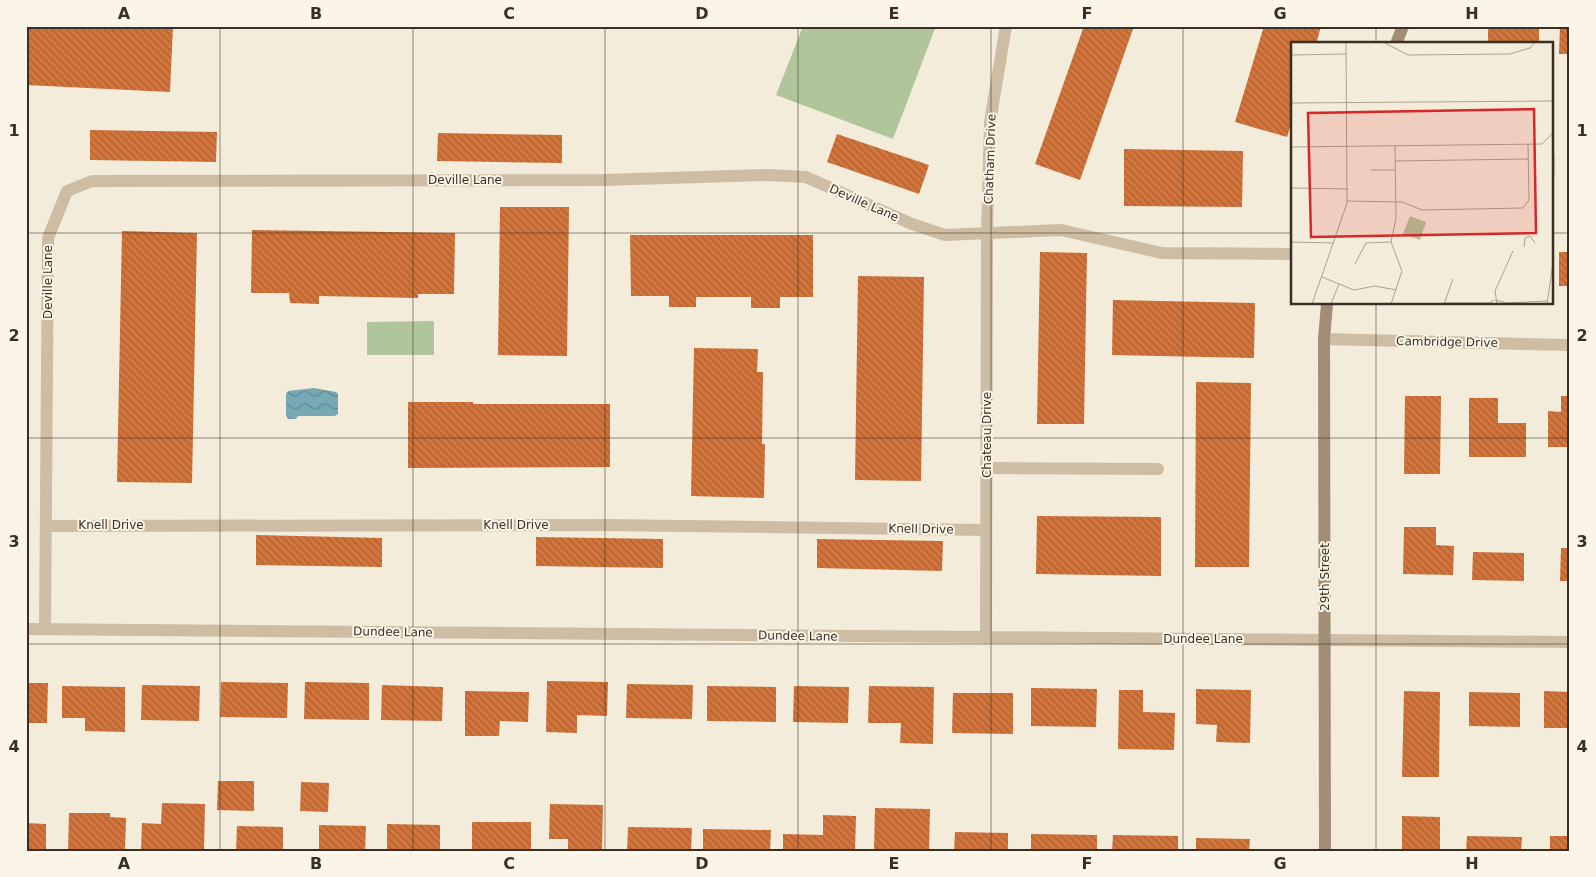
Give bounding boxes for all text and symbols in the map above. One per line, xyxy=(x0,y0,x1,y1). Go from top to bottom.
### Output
text: A xyxy=(118,4,131,23)
text: B xyxy=(310,4,322,23)
text: C xyxy=(503,4,515,23)
text: D xyxy=(695,4,709,23)
text: E xyxy=(889,4,899,23)
text: F xyxy=(1082,4,1092,23)
text: G xyxy=(1273,4,1287,23)
text: H xyxy=(1465,4,1479,23)
inset map xyxy=(1291,42,1554,305)
street label: Chatham Drive xyxy=(981,114,999,204)
text: 1 xyxy=(8,121,20,140)
text: 1 xyxy=(1576,121,1588,140)
street label: Deville Lane xyxy=(428,173,502,187)
street label: Deville Lane xyxy=(827,182,901,224)
street label: Deville Lane xyxy=(41,245,55,319)
text: 2 xyxy=(8,326,20,345)
text: 2 xyxy=(1576,326,1588,345)
street label: Cambridge Drive xyxy=(1396,334,1498,350)
street label: Chateau Drive xyxy=(980,392,994,478)
street label: Knell Drive xyxy=(78,518,144,532)
street label: Knell Drive xyxy=(483,518,549,532)
street label: Knell Drive xyxy=(888,521,954,537)
text: 3 xyxy=(8,532,20,551)
text: 3 xyxy=(1576,532,1588,551)
street label: 29th Street xyxy=(1318,543,1332,611)
street label: Dundee Lane xyxy=(353,624,433,640)
street label: Dundee Lane xyxy=(758,628,838,644)
street label: Dundee Lane xyxy=(1163,632,1243,646)
text: 4 xyxy=(8,737,20,756)
text: 4 xyxy=(1576,737,1588,756)
text: A xyxy=(118,854,131,873)
text: B xyxy=(310,854,322,873)
text: C xyxy=(503,854,515,873)
text: D xyxy=(695,854,709,873)
text: E xyxy=(889,854,899,873)
text: F xyxy=(1082,854,1092,873)
text: G xyxy=(1273,854,1287,873)
text: H xyxy=(1465,854,1479,873)

